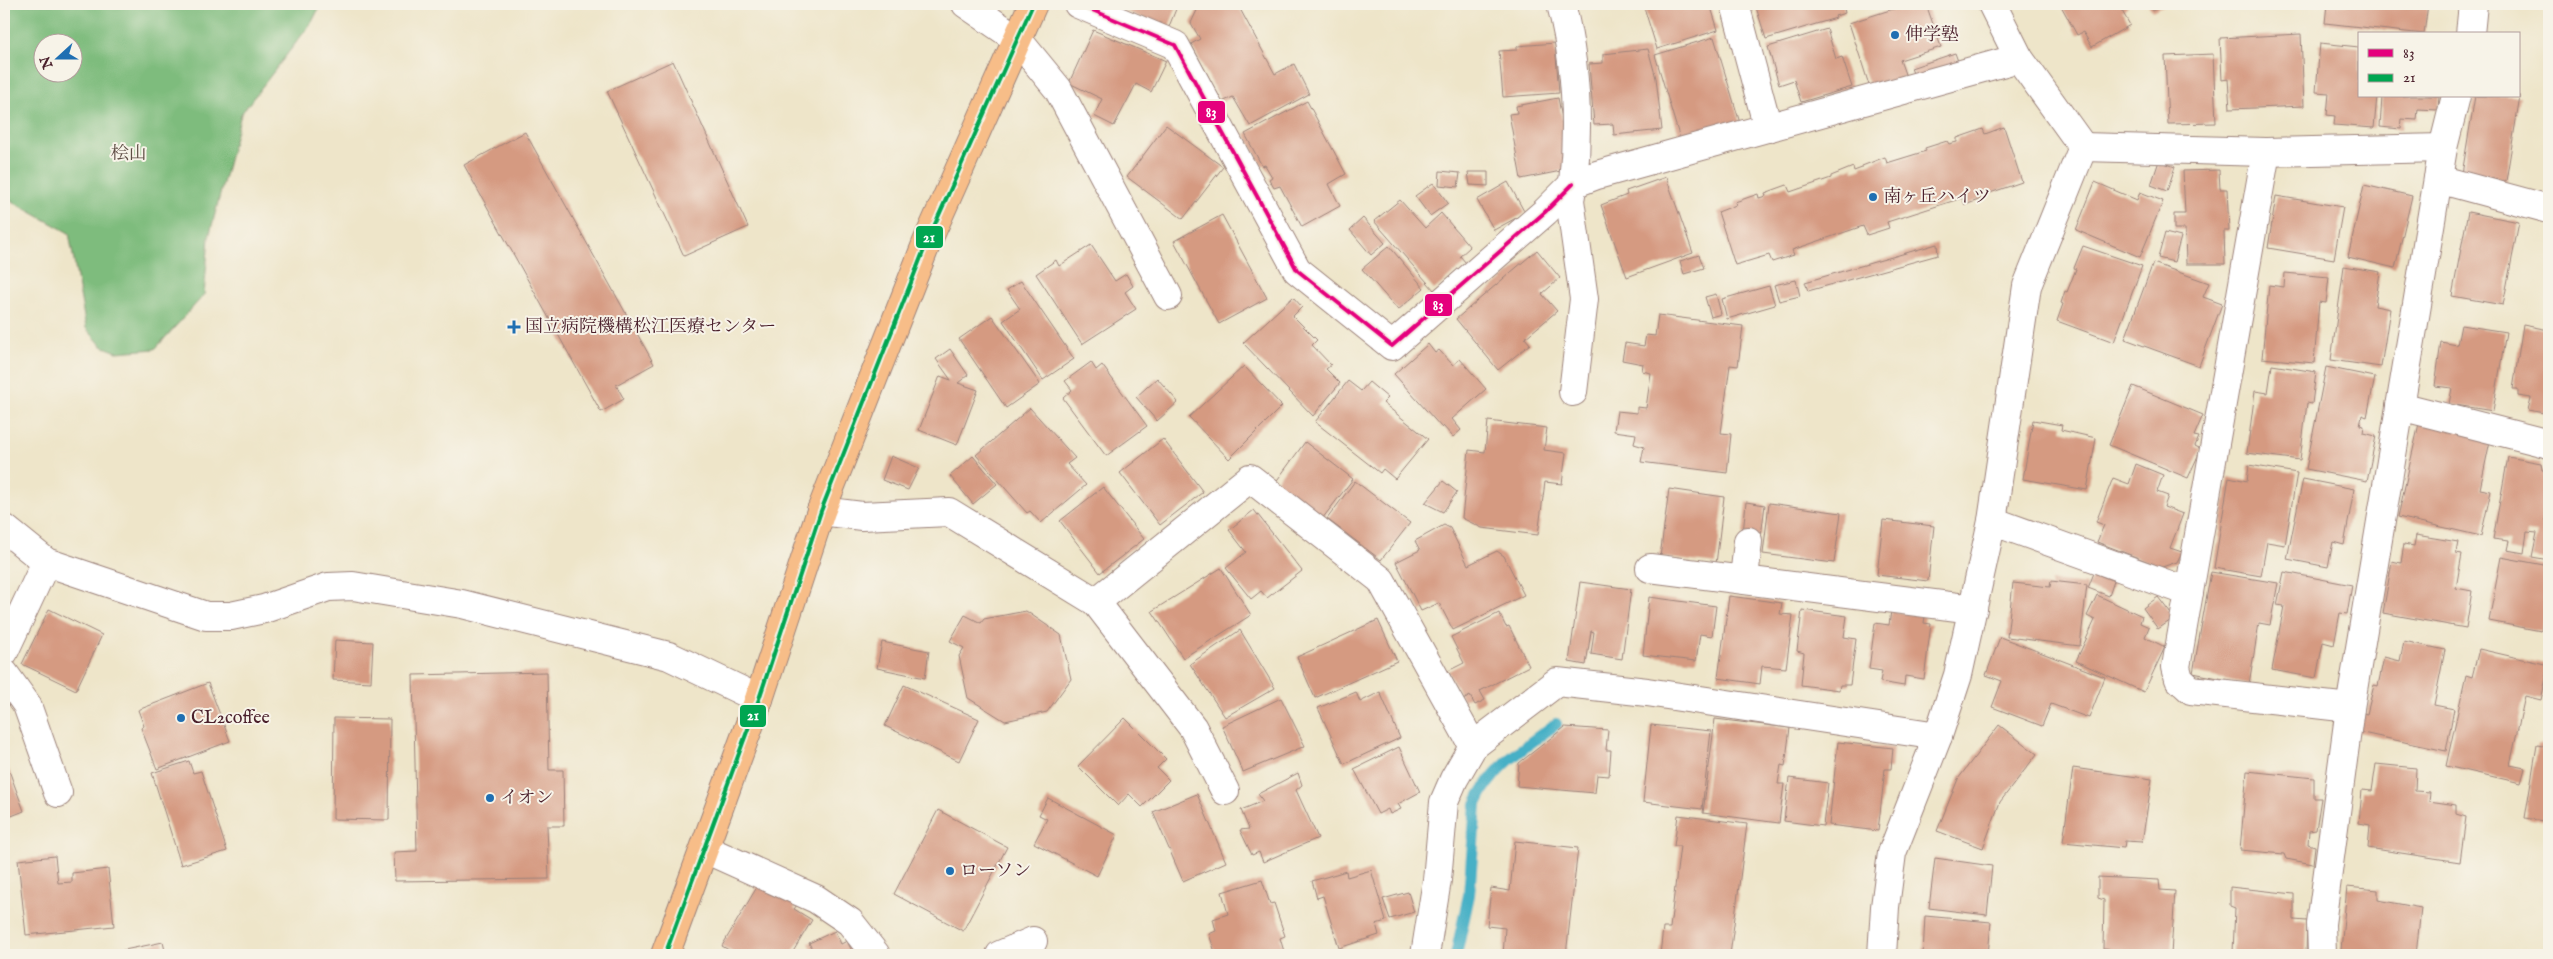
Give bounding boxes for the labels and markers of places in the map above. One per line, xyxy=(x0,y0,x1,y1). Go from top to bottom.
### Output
place label: 伸学塾 xyxy=(1905,24,1959,47)
marker: 伸学塾 xyxy=(1889,29,1901,41)
place label: 南ヶ丘ハイツ xyxy=(1883,186,1991,209)
marker: 南ヶ丘ハイツ xyxy=(1867,191,1879,203)
place label: 国立病院機構松江医療センター xyxy=(525,316,776,339)
marker: 国立病院機構松江医療センター xyxy=(507,320,521,334)
place label: CL2coffee xyxy=(191,707,270,730)
marker: CL2coffee xyxy=(175,712,187,724)
place label: イオン xyxy=(500,787,553,810)
marker: イオン xyxy=(484,792,496,804)
place label: ローソン xyxy=(960,860,1031,883)
marker: ローソン xyxy=(944,865,956,877)

